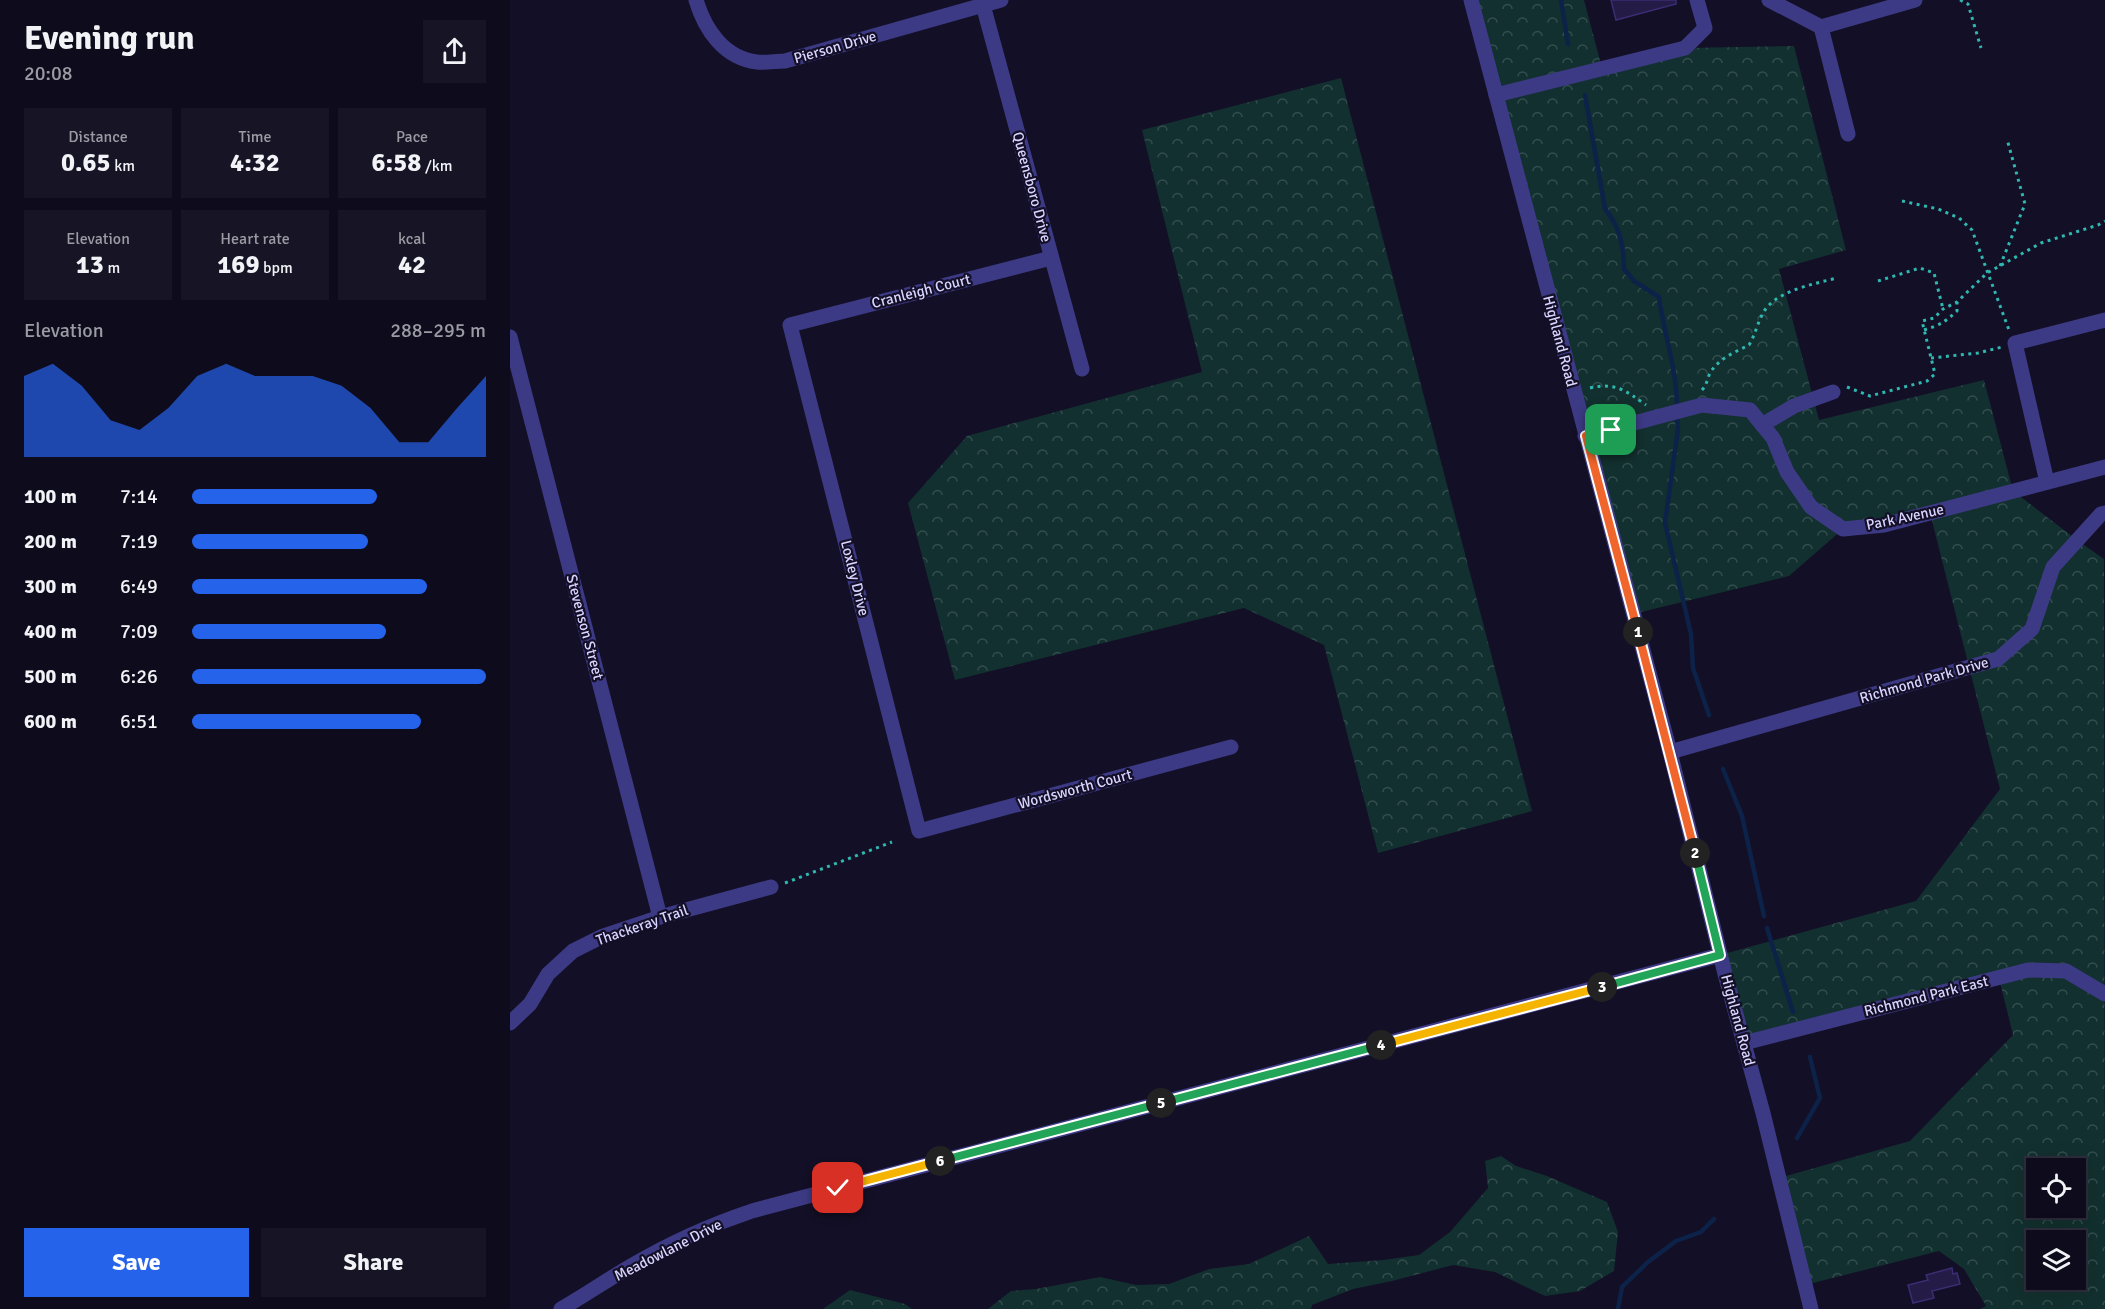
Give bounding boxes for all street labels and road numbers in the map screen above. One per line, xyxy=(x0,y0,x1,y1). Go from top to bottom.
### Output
street label: Pierson Drive xyxy=(792,27,878,67)
street label: Queensboro Drive xyxy=(1009,130,1055,244)
street label: Cranleigh Court xyxy=(870,270,972,312)
street label: Highland Road xyxy=(1539,293,1581,389)
street label: Park Avenue xyxy=(1864,500,1946,534)
street label: Loxley Drive xyxy=(837,538,873,618)
street label: Stevenson Street xyxy=(562,572,608,682)
street label: Richmond Park Drive xyxy=(1858,653,1990,707)
street label: Wordsworth Court xyxy=(1016,765,1134,813)
street label: Thackeray Trail xyxy=(594,901,690,949)
street label: Highland Road xyxy=(1717,972,1759,1068)
street label: Richmond Park East xyxy=(1862,972,1990,1020)
street label: Meadowlane Drive xyxy=(611,1215,725,1285)

